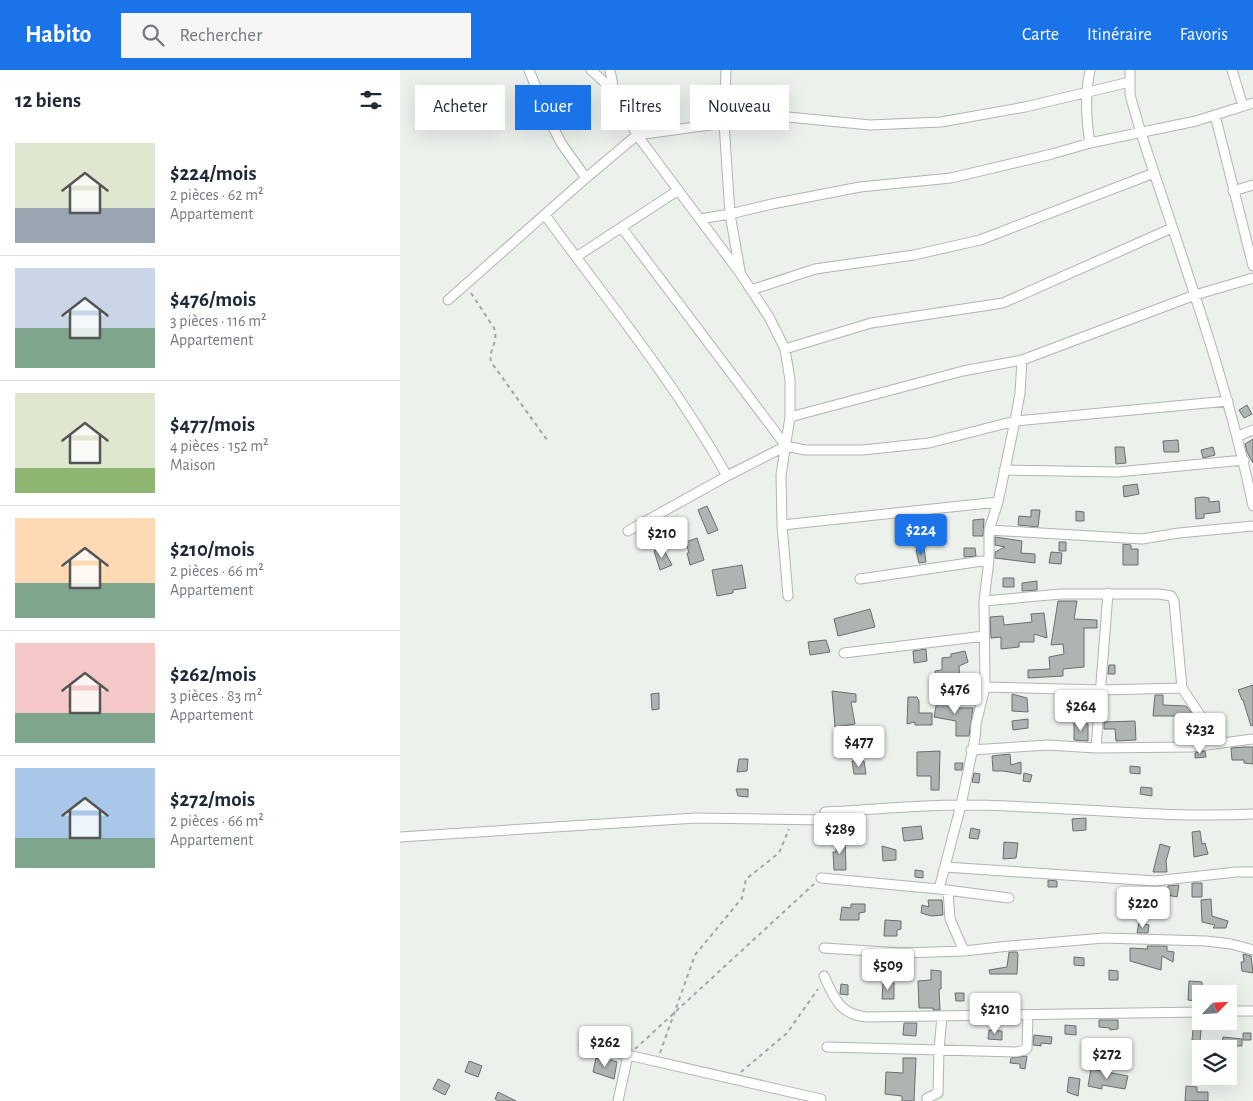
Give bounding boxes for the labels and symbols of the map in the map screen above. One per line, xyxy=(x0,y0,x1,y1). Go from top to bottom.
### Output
pin: $224 xyxy=(891,514,951,556)
pin: $210 xyxy=(632,516,692,559)
pin: $476 xyxy=(925,672,985,715)
pin: $264 xyxy=(1051,690,1111,732)
pin: $232 xyxy=(1170,712,1230,755)
pin: $477 xyxy=(829,726,889,768)
pin: $289 xyxy=(810,812,870,855)
pin: $220 xyxy=(1113,886,1173,929)
pin: $509 xyxy=(858,948,918,991)
north arrow xyxy=(1192,985,1238,1030)
pin: $210 xyxy=(965,992,1025,1035)
pin: $262 xyxy=(575,1026,635,1068)
pin: $272 xyxy=(1077,1038,1137,1080)

